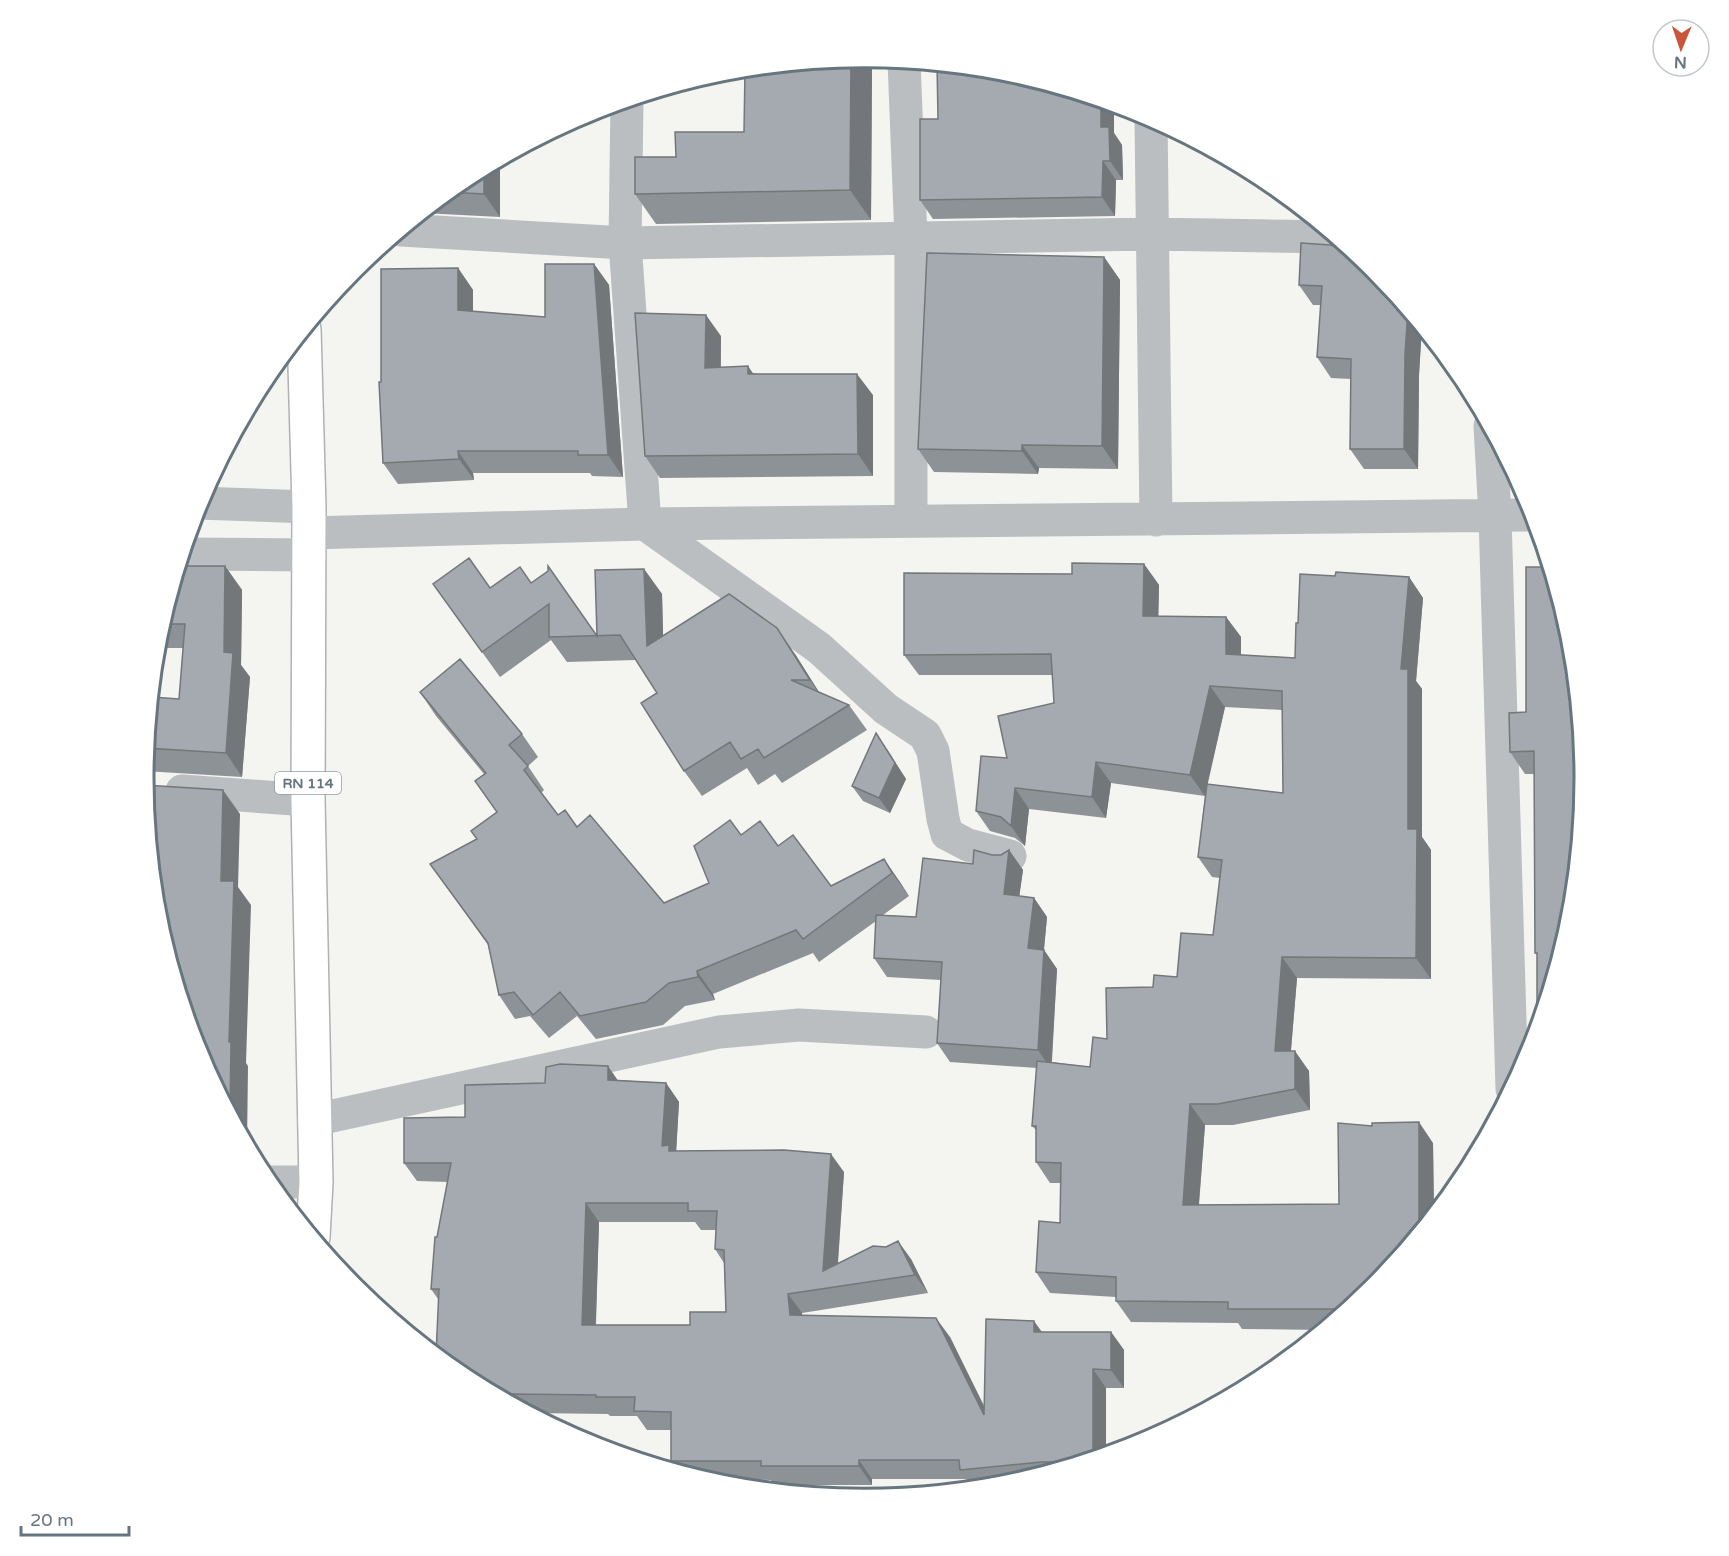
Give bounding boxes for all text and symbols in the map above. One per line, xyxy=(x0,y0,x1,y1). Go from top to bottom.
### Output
north arrow xyxy=(1651,18,1711,78)
text: N xyxy=(1674,52,1687,72)
road number: RN 114 xyxy=(275,772,341,794)
scale bar xyxy=(21,1499,129,1537)
text: 20 m xyxy=(30,1509,74,1531)

